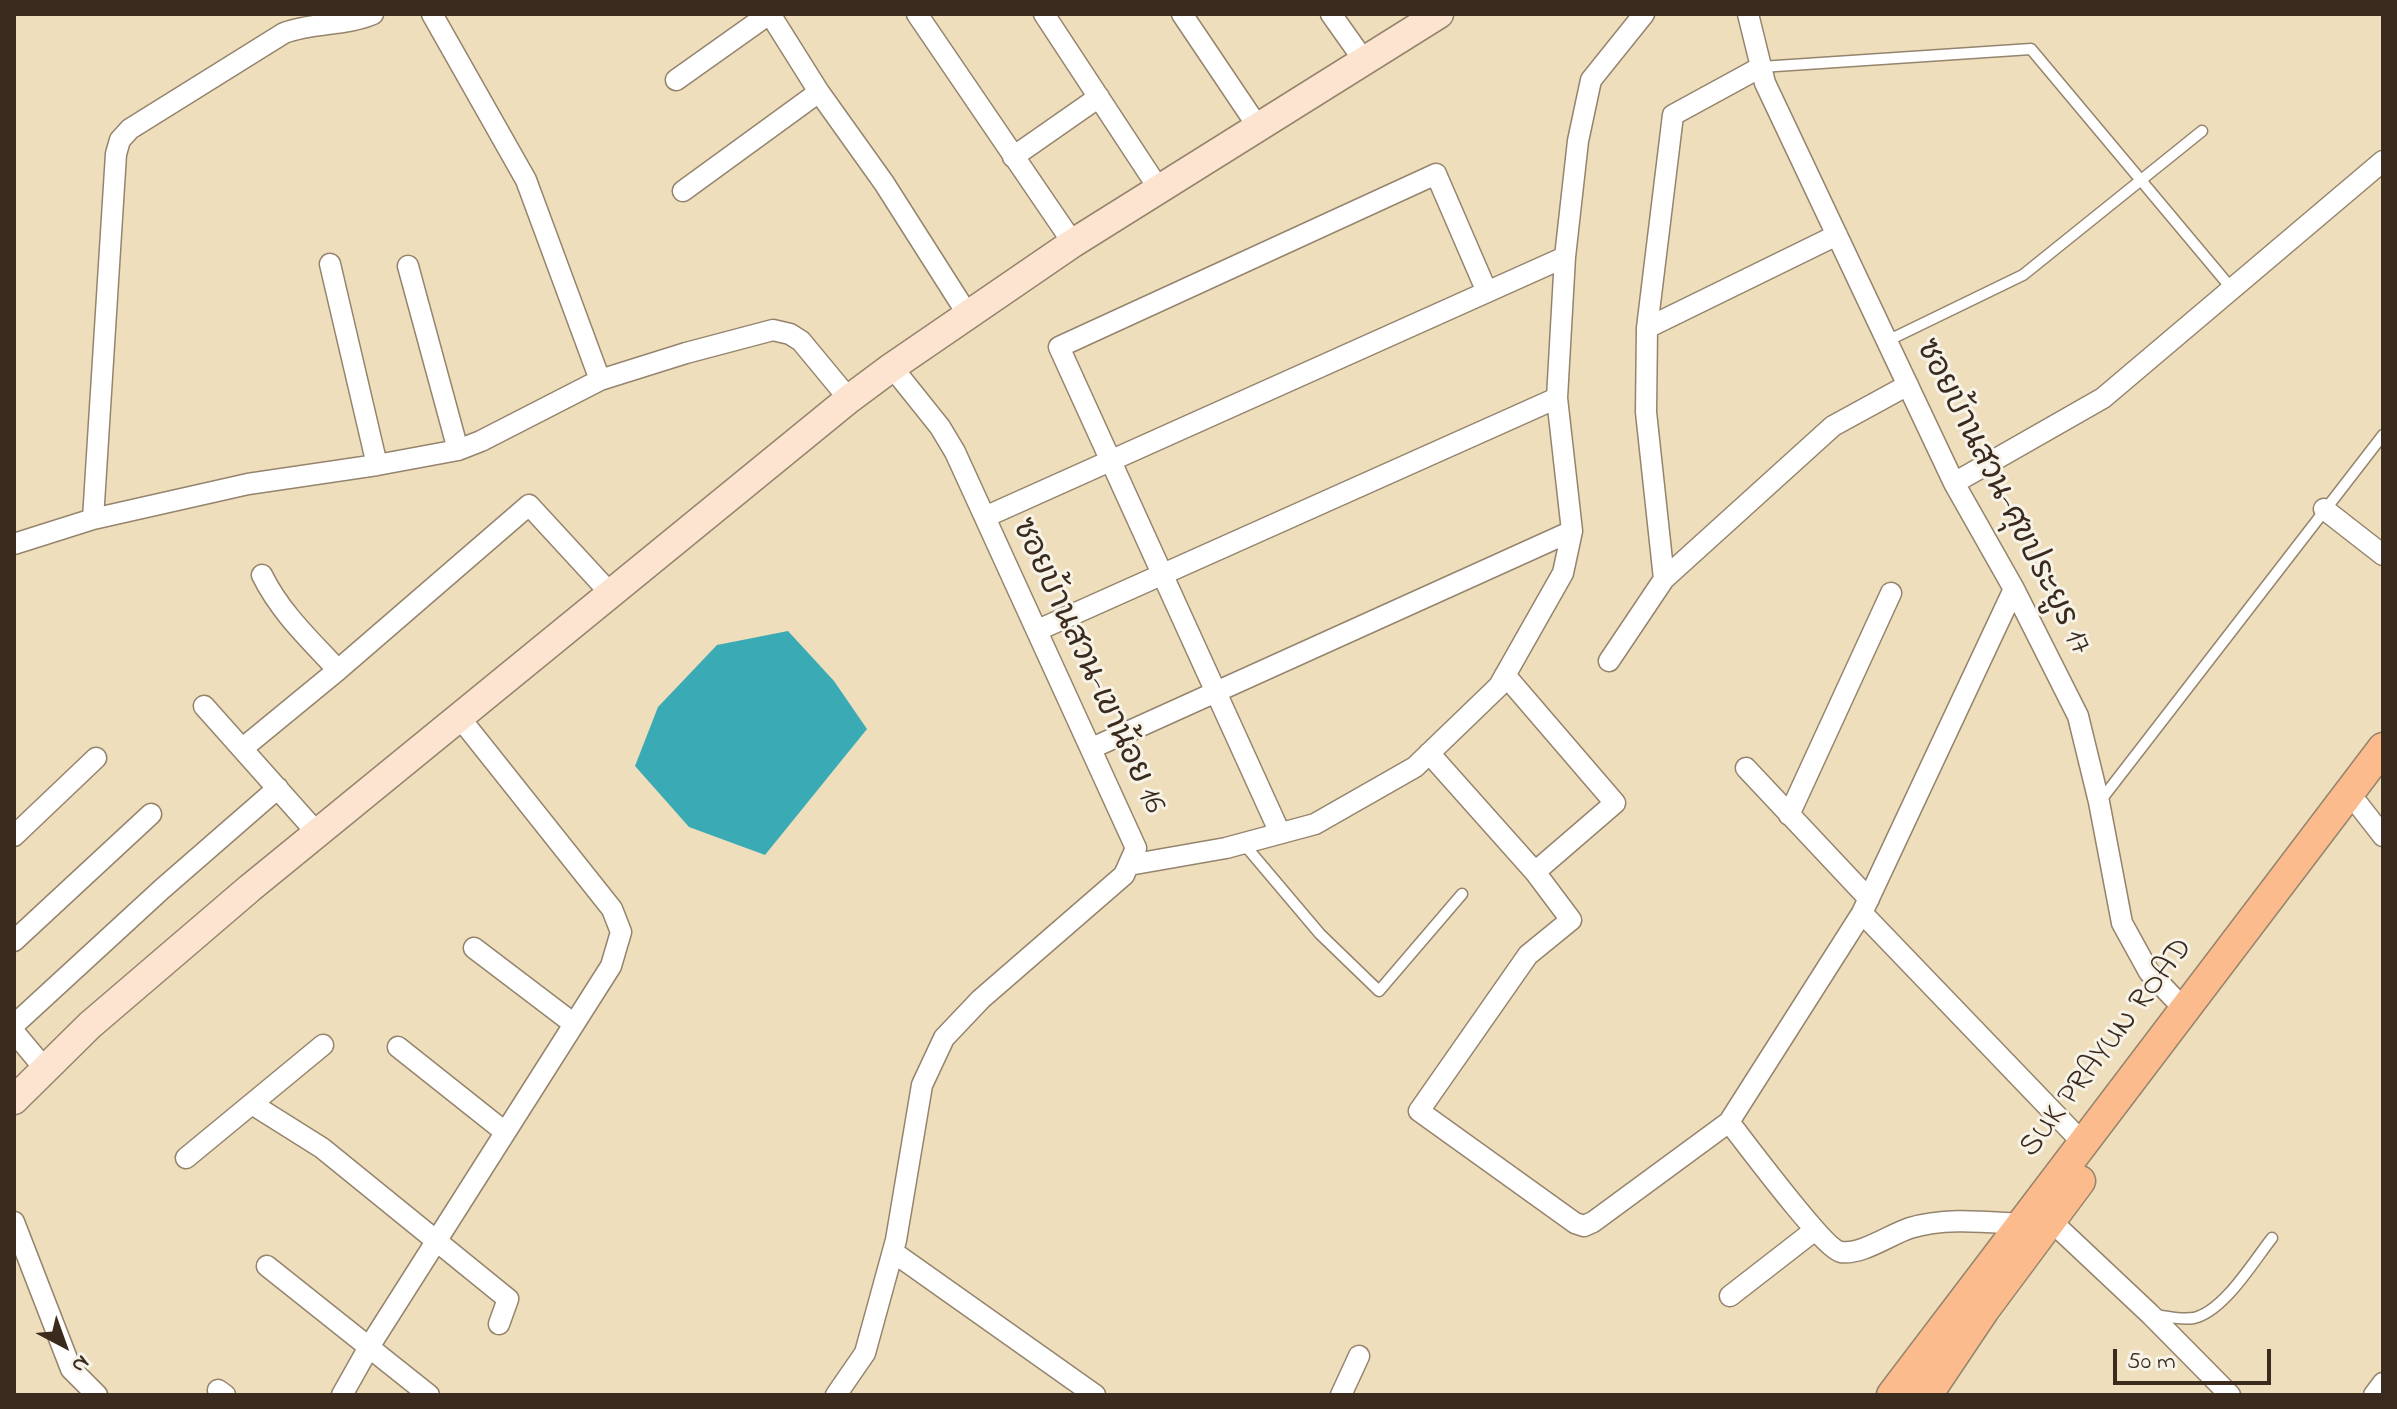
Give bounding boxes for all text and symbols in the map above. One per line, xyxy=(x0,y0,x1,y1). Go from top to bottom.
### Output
street label: ซอยบ้านสวน-ศุขประยูร 17 xyxy=(1905,334,2097,662)
street label: ซอยบ้านสวน-เขาน้อย 16 xyxy=(1001,513,1171,821)
street label: SUK PRAYUN ROAD xyxy=(2013,932,2203,1166)
north arrow xyxy=(24,1305,104,1385)
scale bar xyxy=(2117,1333,2275,1383)
text: 50 m xyxy=(2127,1345,2176,1380)
text: N xyxy=(64,1346,96,1380)

